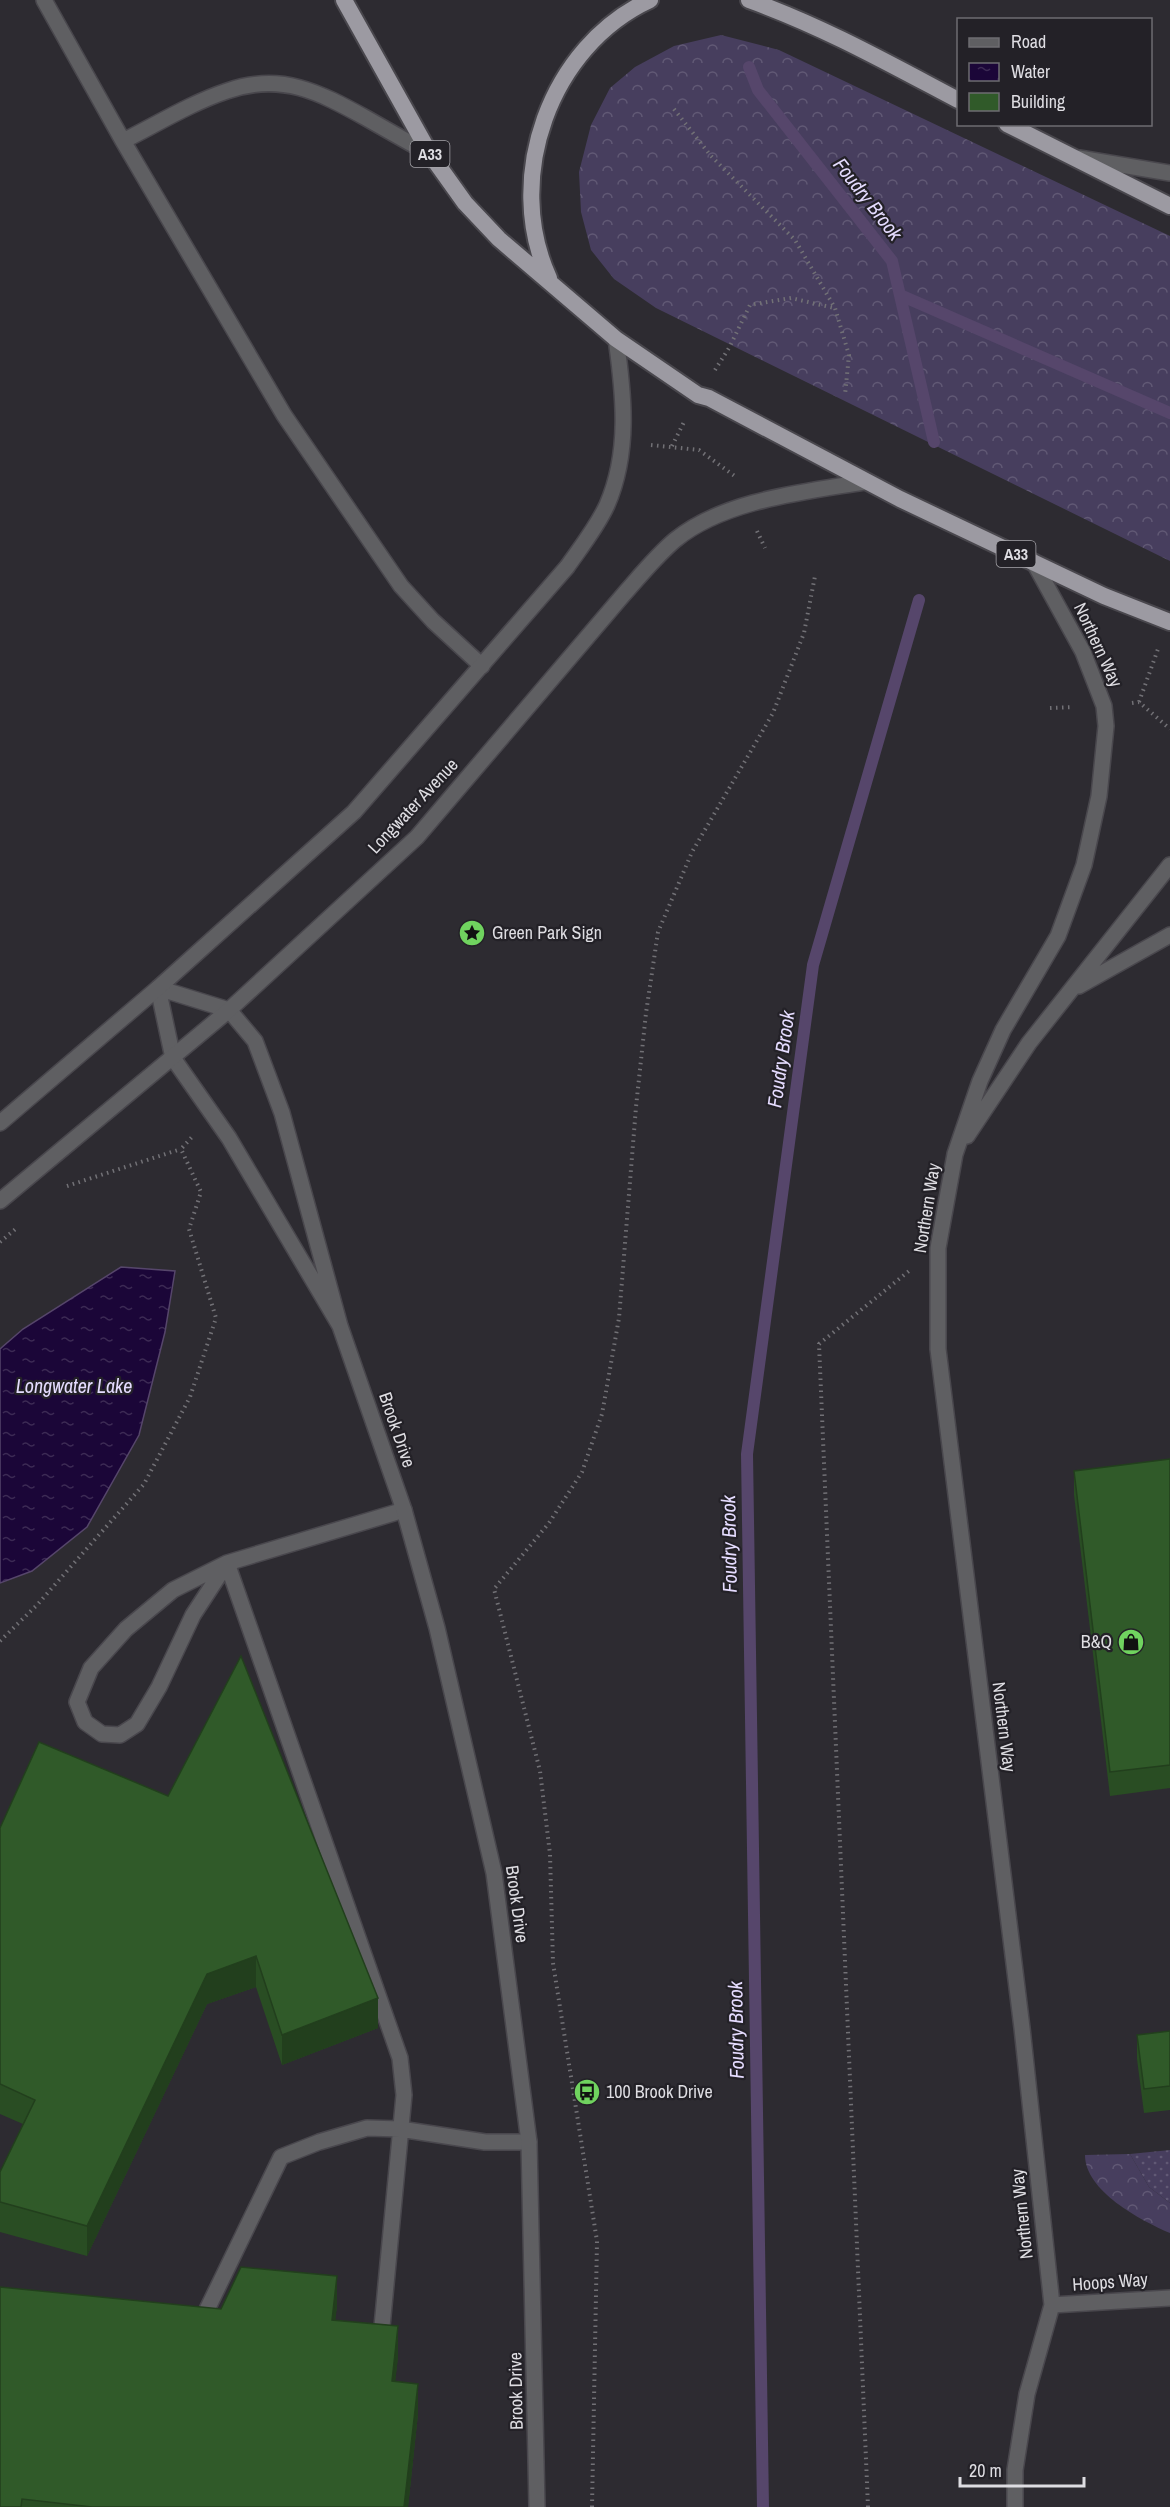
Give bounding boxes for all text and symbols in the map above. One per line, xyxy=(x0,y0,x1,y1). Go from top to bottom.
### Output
legend xyxy=(957,18,1152,126)
text: Road xyxy=(1011,29,1046,54)
text: Water xyxy=(1011,59,1050,84)
text: Building xyxy=(1011,89,1066,114)
road number: A33 xyxy=(410,141,450,167)
water label: Foudry Brook xyxy=(828,152,910,246)
road number: A33 xyxy=(996,541,1036,567)
street label: Northern Way xyxy=(1068,598,1129,692)
street label: Longwater Avenue xyxy=(362,753,463,859)
place icon: Green Park Sign xyxy=(457,918,487,948)
place label: Green Park Sign xyxy=(492,920,602,945)
water label: Foudry Brook xyxy=(760,1008,801,1109)
street label: Northern Way xyxy=(907,1161,946,1255)
water label: Longwater Lake xyxy=(16,1372,132,1399)
street label: Brook Drive xyxy=(373,1389,422,1471)
water label: Foudry Brook xyxy=(714,1494,743,1593)
shop icon: B&Q xyxy=(1116,1627,1146,1657)
place label: B&Q xyxy=(1081,1629,1112,1654)
street label: Northern Way xyxy=(987,1680,1022,1774)
street label: Brook Drive xyxy=(500,1864,535,1944)
water label: Foudry Brook xyxy=(721,1980,750,2079)
bus stop icon: 100 Brook Drive xyxy=(572,2077,602,2107)
place label: 100 Brook Drive xyxy=(606,2079,713,2104)
street label: Northern Way xyxy=(1004,2167,1039,2260)
street label: Hoops Way xyxy=(1071,2266,1149,2297)
street label: Brook Drive xyxy=(502,2352,529,2430)
scale bar xyxy=(960,2450,1084,2488)
text: 20 m xyxy=(969,2458,1002,2483)

